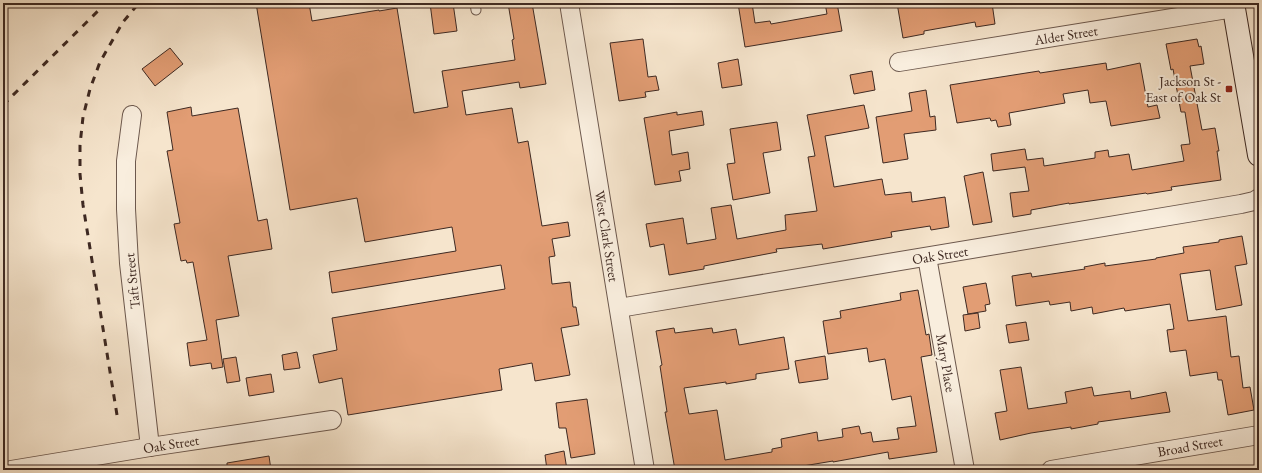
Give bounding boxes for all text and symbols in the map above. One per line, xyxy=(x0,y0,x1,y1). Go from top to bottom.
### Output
street label: Alder Street xyxy=(1032,21,1100,49)
place label: Jackson St - East of Oak St xyxy=(1145,72,1222,106)
marker: Jackson St - East of Oak St xyxy=(1224,84,1234,94)
street label: West Clark Street xyxy=(591,189,623,284)
street label: Oak Street xyxy=(911,242,970,268)
street label: Taft Street xyxy=(120,252,144,310)
street label: Mary Place xyxy=(932,332,960,394)
street label: Oak Street xyxy=(142,431,201,457)
street label: Broad Street xyxy=(1156,431,1225,461)

